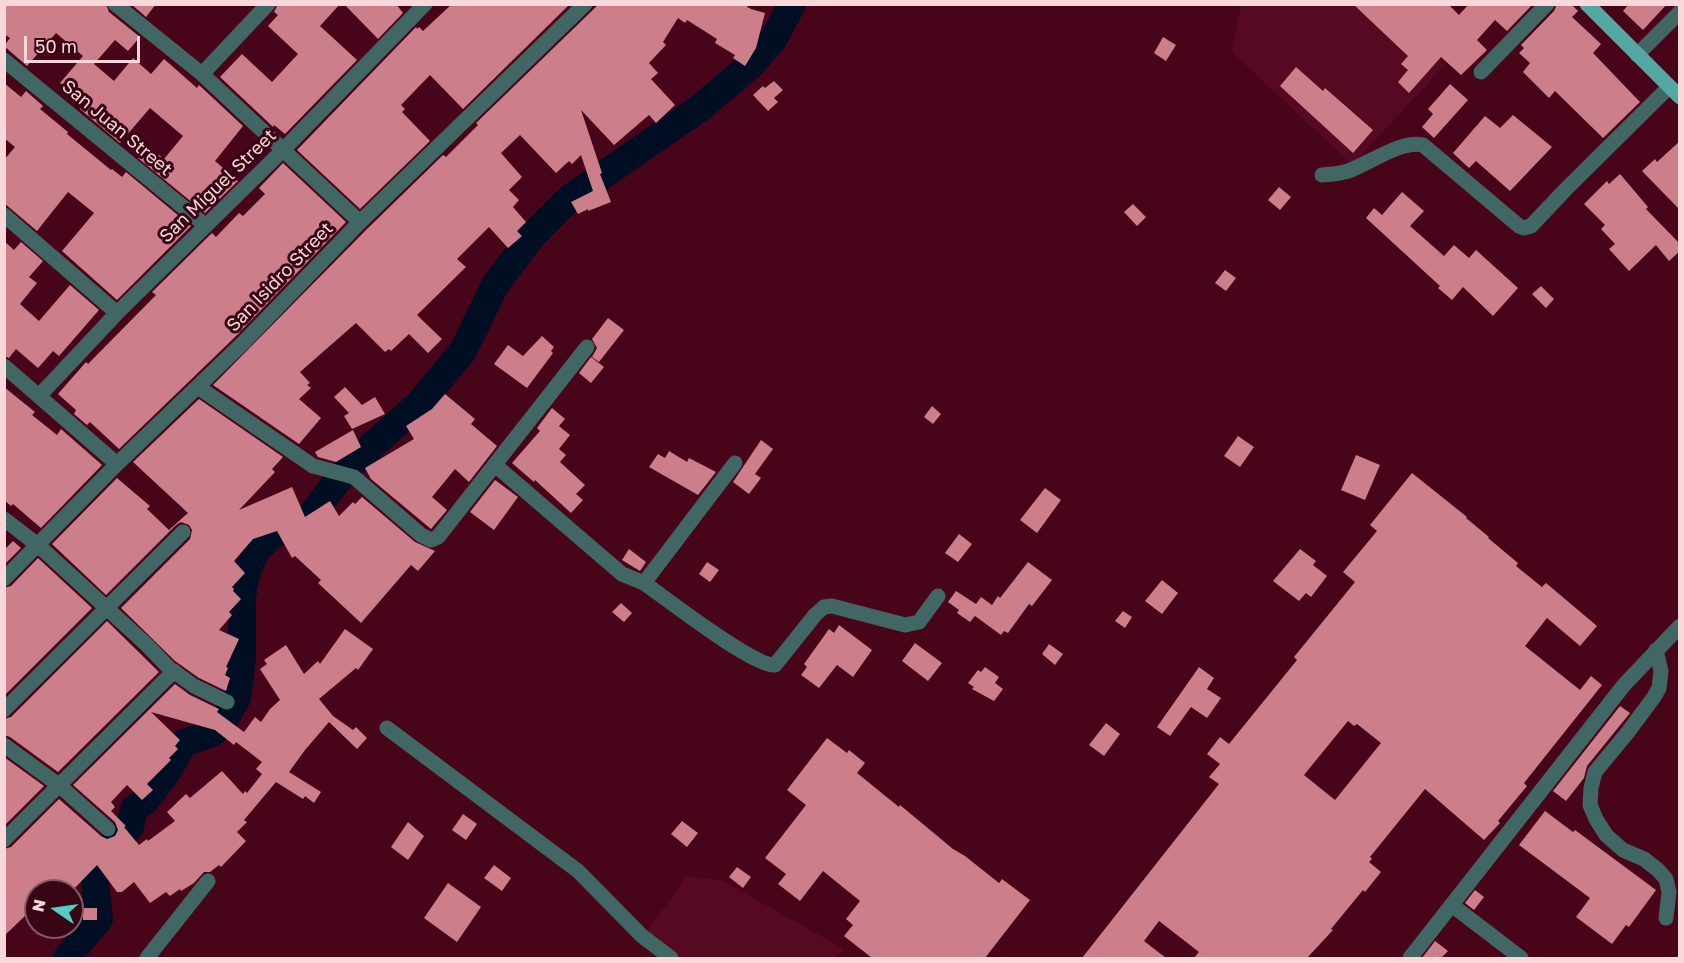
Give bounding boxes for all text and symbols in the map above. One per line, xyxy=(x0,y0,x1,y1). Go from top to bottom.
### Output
scale bar xyxy=(27,24,142,62)
text: 50 m xyxy=(35,35,77,57)
street label: San Juan Street xyxy=(58,76,176,180)
street label: San Miguel Street xyxy=(155,125,281,247)
street label: San Isidro Street xyxy=(222,218,338,336)
north arrow xyxy=(24,879,84,939)
text: N xyxy=(27,897,50,914)

